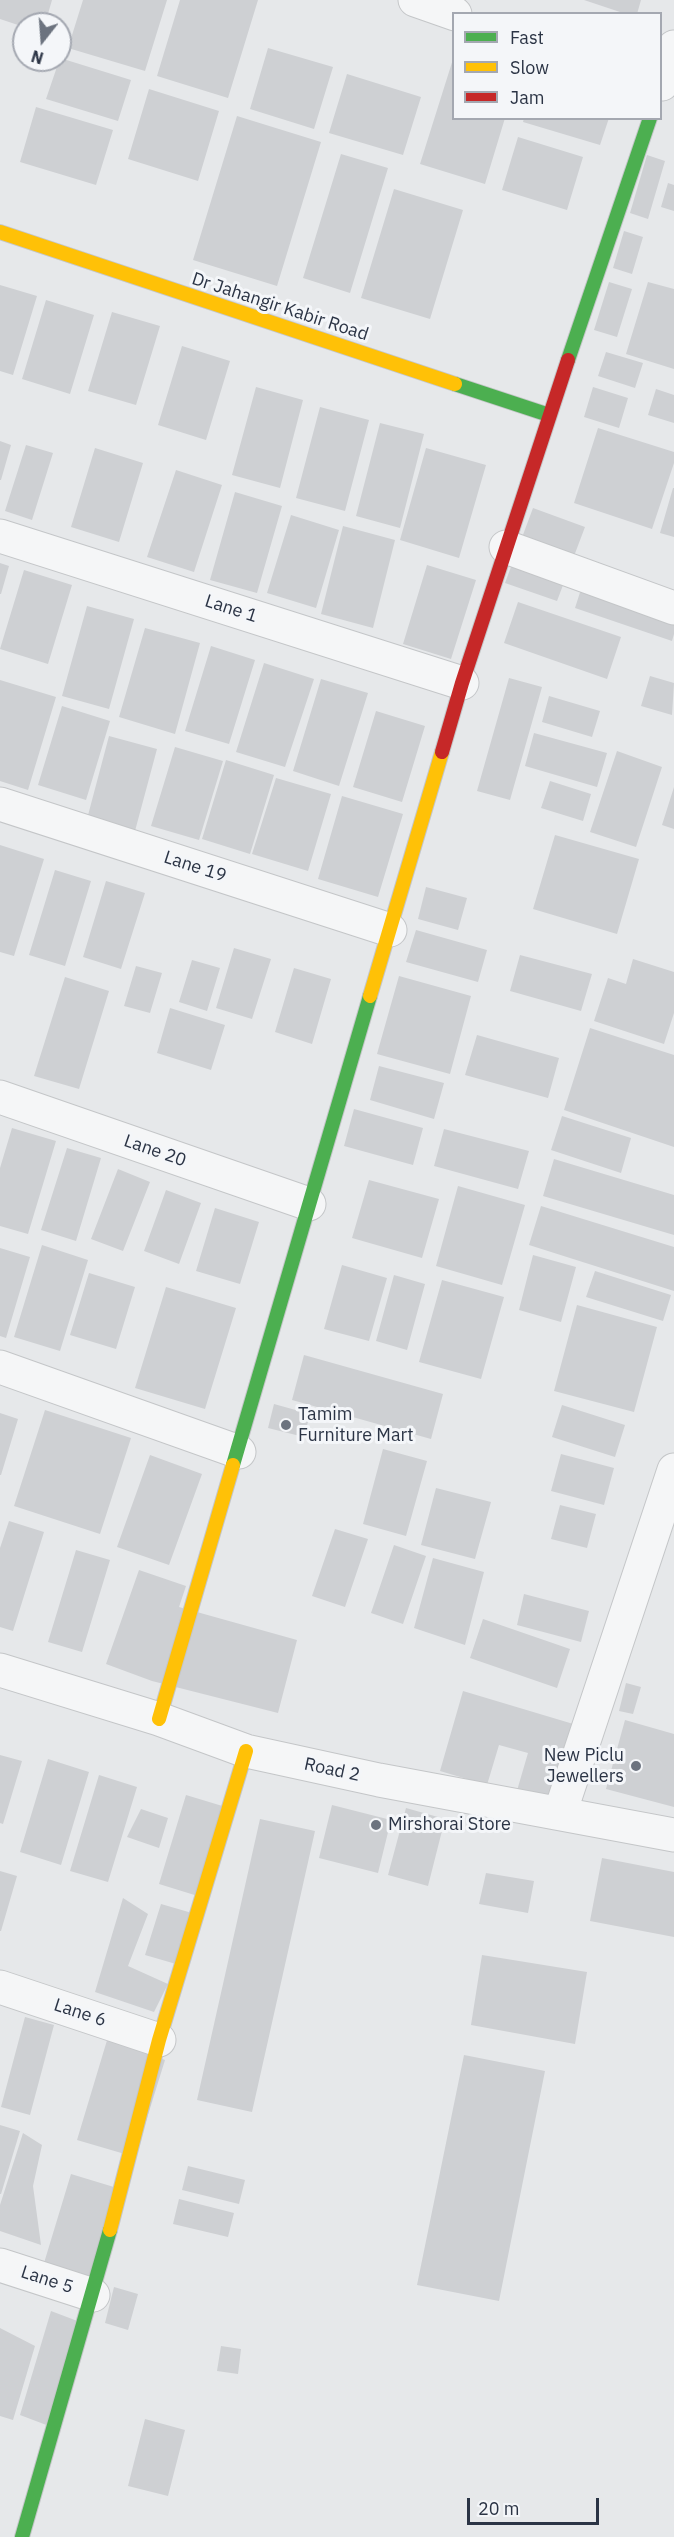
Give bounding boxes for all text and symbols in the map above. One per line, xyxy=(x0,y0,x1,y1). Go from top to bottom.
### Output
north arrow xyxy=(12,12,72,72)
legend xyxy=(452,12,662,120)
text: Fast xyxy=(510,26,544,49)
text: N xyxy=(29,46,46,69)
text: Slow xyxy=(510,56,549,79)
text: Jam xyxy=(510,86,545,109)
street label: Dr Jahangir Kabir Road xyxy=(189,268,371,346)
street label: Lane 1 xyxy=(202,590,260,628)
street label: Lane 19 xyxy=(161,847,229,887)
street label: Lane 20 xyxy=(121,1130,189,1172)
place label: Tamim Furniture Mart xyxy=(298,1404,414,1446)
marker: Tamim Furniture Mart xyxy=(279,1418,293,1432)
place label: New Piclu Jewellers xyxy=(544,1745,624,1788)
street label: Road 2 xyxy=(302,1754,362,1786)
marker: New Piclu Jewellers xyxy=(629,1759,643,1773)
place label: Mirshorai Store xyxy=(388,1814,511,1836)
marker: Mirshorai Store xyxy=(369,1818,383,1832)
street label: Lane 6 xyxy=(51,1994,109,2032)
street label: Lane 5 xyxy=(18,2261,76,2299)
scale bar xyxy=(470,2486,602,2524)
text: 20 m xyxy=(478,2497,520,2520)

